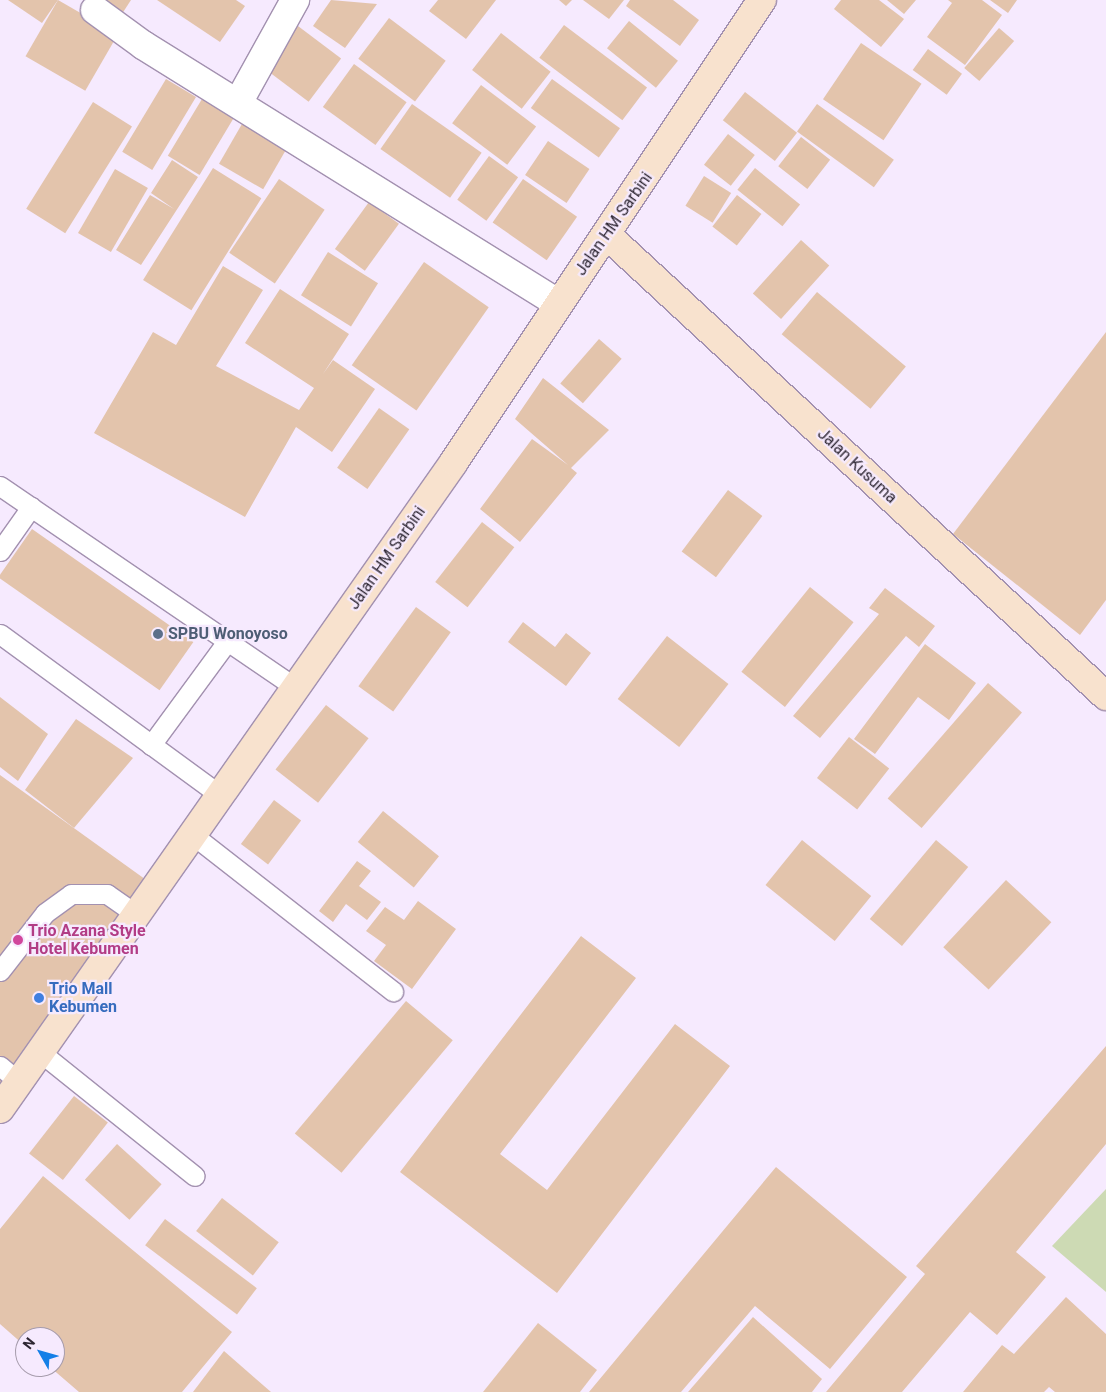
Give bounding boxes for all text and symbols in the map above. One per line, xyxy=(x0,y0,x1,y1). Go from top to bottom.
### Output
street label: Jalan HM Sarbini xyxy=(571,169,657,279)
street label: Jalan Kusuma xyxy=(813,424,901,508)
street label: Jalan HM Sarbini xyxy=(344,503,430,613)
place label: SPBU Wonoyoso xyxy=(168,624,288,644)
marker: SPBU Wonoyoso xyxy=(152,628,164,640)
place label: Trio Azana Style Hotel Kebumen xyxy=(28,921,146,959)
marker: Trio Azana Style Hotel Kebumen xyxy=(12,934,24,946)
place label: Trio Mall Kebumen xyxy=(49,979,117,1017)
marker: Trio Mall Kebumen xyxy=(33,992,45,1004)
north arrow xyxy=(15,1327,65,1377)
text: N xyxy=(20,1335,38,1352)

